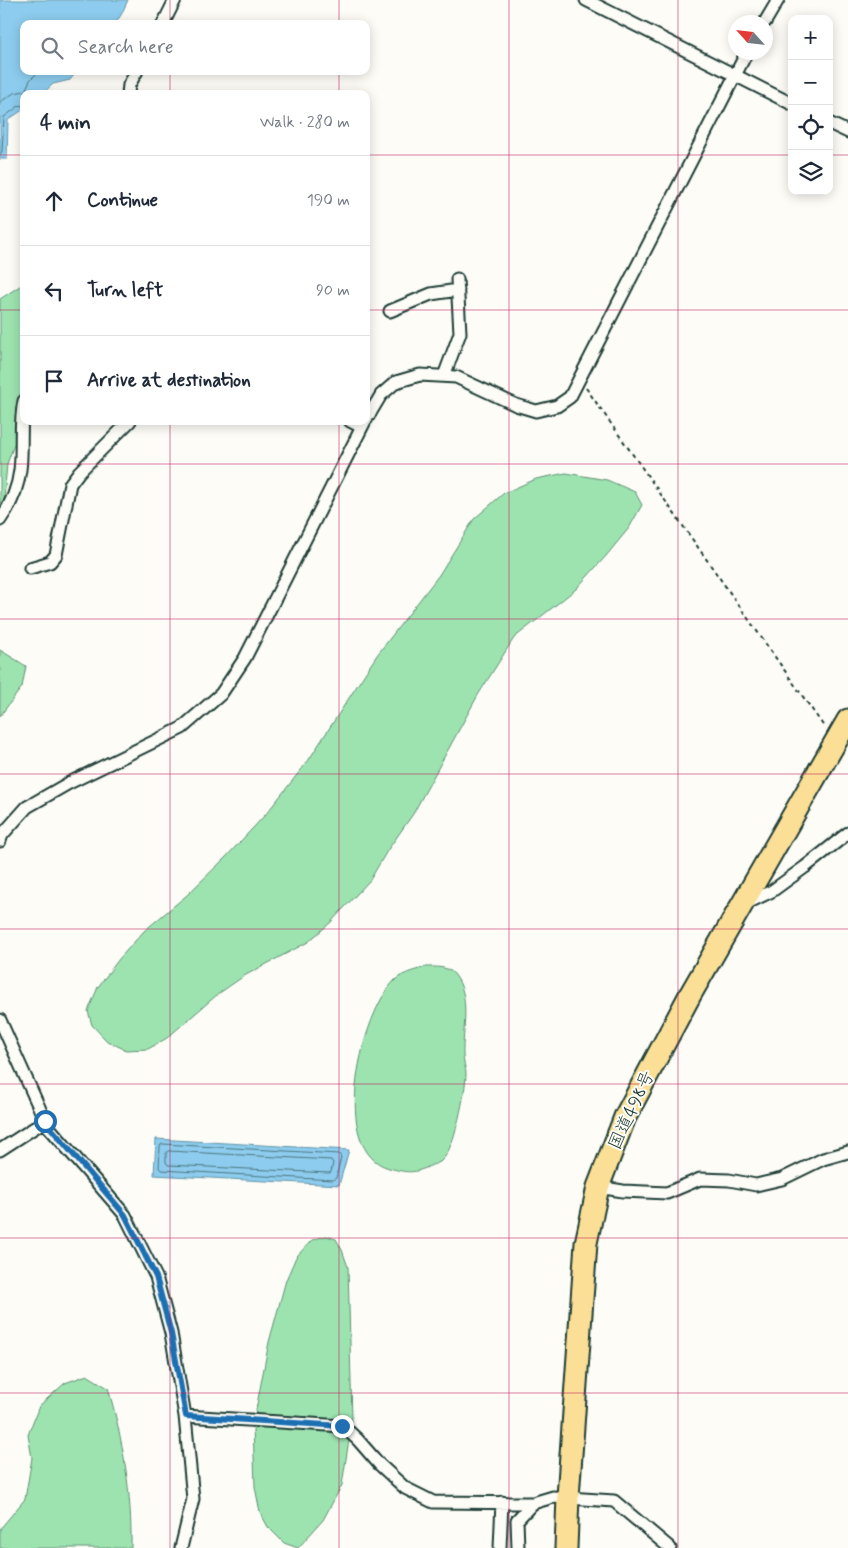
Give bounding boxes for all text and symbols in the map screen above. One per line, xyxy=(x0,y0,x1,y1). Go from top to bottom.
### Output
north arrow xyxy=(728,15,773,60)
map controls xyxy=(788,15,833,195)
button: + xyxy=(788,15,833,60)
search box xyxy=(20,20,370,75)
icon: search xyxy=(38,34,66,62)
text: Search here xyxy=(78,35,174,60)
button: − xyxy=(788,60,833,105)
button: locate xyxy=(788,105,833,150)
text: 4 min xyxy=(40,109,91,137)
text: Walk · 280 m xyxy=(260,112,350,133)
button: layers xyxy=(788,150,833,195)
icon: ahead xyxy=(40,187,68,215)
text: Continue xyxy=(87,188,158,213)
text: 190 m xyxy=(307,190,350,211)
icon: left xyxy=(40,277,68,305)
text: Turn left xyxy=(87,278,163,303)
text: 90 m xyxy=(316,280,350,301)
icon: arrive xyxy=(40,367,68,395)
text: Arrive at destination xyxy=(87,368,251,393)
street label: 国道498号 xyxy=(603,1067,661,1154)
route start xyxy=(34,1110,57,1133)
route end xyxy=(331,1415,354,1438)

